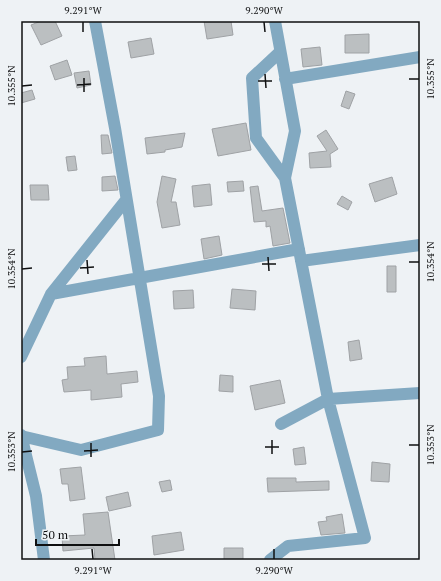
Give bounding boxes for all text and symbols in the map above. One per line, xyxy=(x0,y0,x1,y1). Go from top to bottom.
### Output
text: 9.291°W xyxy=(64,4,102,17)
text: 9.290°W xyxy=(245,4,283,17)
text: 10.355°N xyxy=(424,58,437,100)
text: 10.355°N xyxy=(5,65,18,107)
text: 10.354°N xyxy=(424,241,437,283)
text: 10.354°N xyxy=(5,248,18,290)
text: 10.353°N xyxy=(424,424,437,466)
text: 10.353°N xyxy=(5,431,18,473)
scale bar xyxy=(36,521,119,547)
text: 50 m xyxy=(42,527,69,542)
text: 9.291°W xyxy=(74,564,112,577)
text: 9.290°W xyxy=(255,564,293,577)

